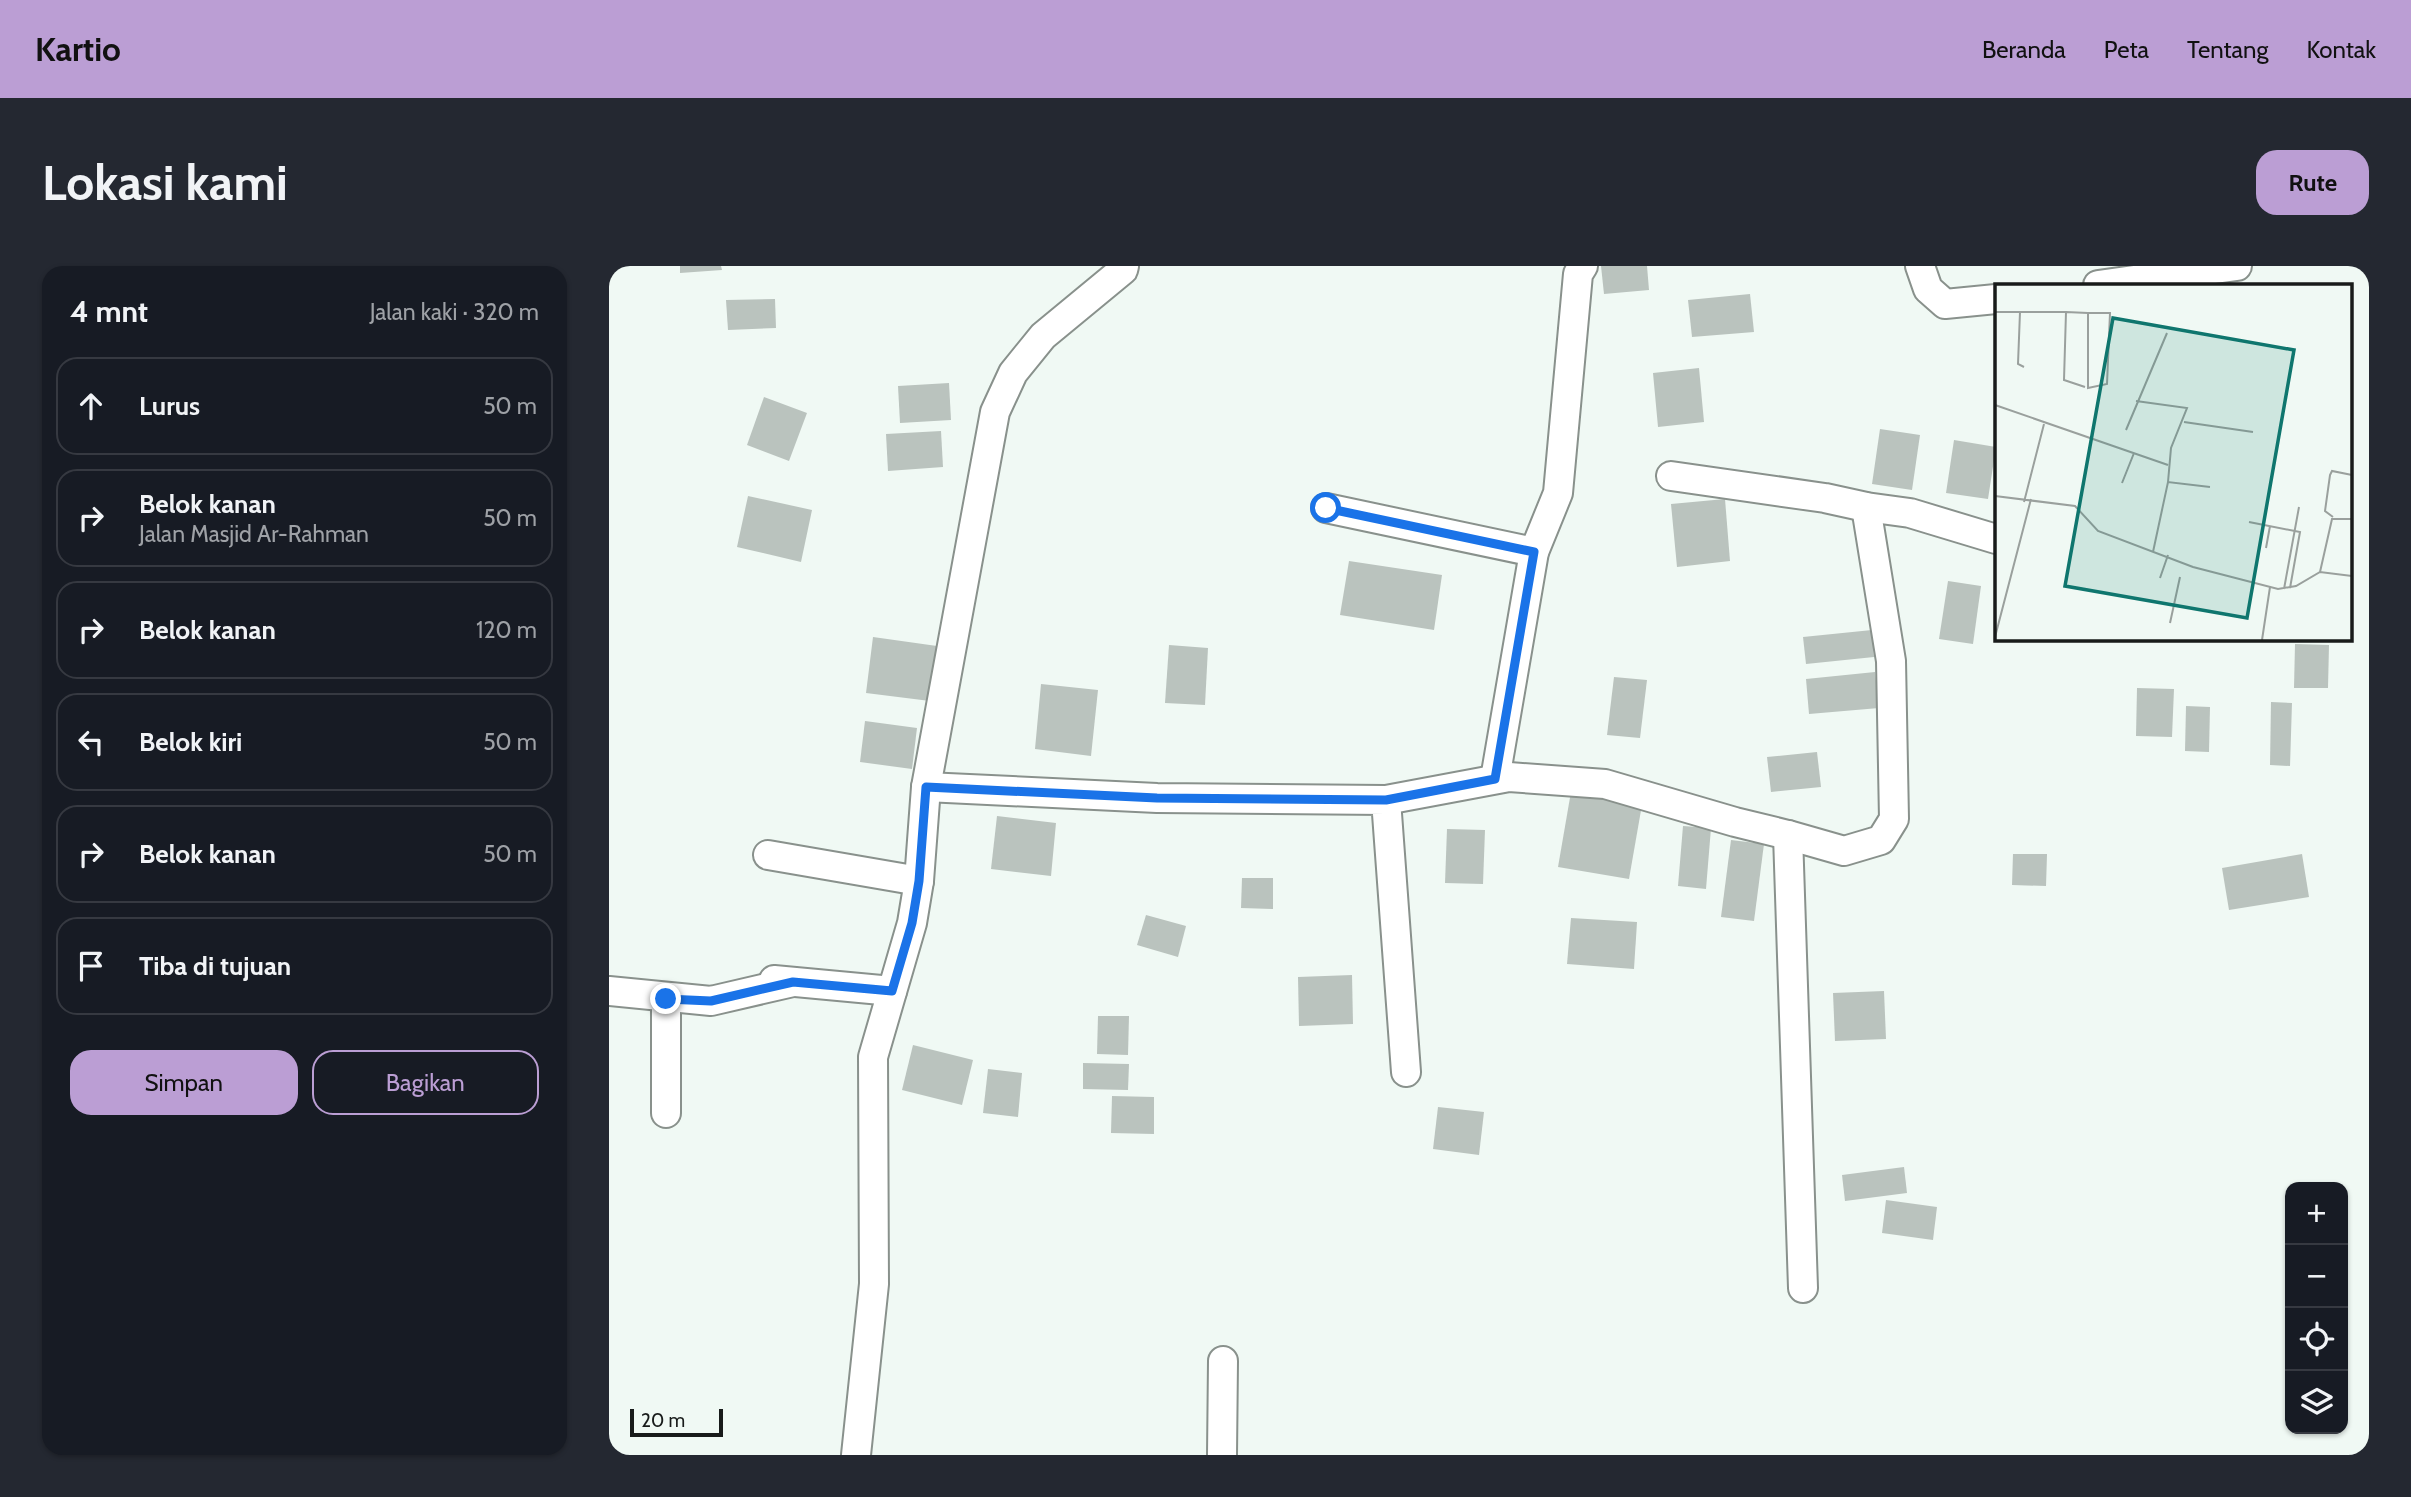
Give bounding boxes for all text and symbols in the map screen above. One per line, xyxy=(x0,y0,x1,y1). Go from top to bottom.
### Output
text: Kartio xyxy=(35,29,121,69)
text: Beranda xyxy=(1982,35,2066,64)
text: Peta xyxy=(2104,35,2149,64)
text: Tentang xyxy=(2187,35,2268,64)
text: Kontak xyxy=(2306,35,2376,64)
button: Rute xyxy=(2256,150,2369,215)
text: Lokasi kami xyxy=(42,153,288,212)
inset map xyxy=(1995,284,2351,640)
text: 4 mnt xyxy=(70,293,148,330)
text: Jalan kaki · 320 m xyxy=(370,298,539,326)
icon: ahead xyxy=(72,387,110,425)
text: Lurus xyxy=(139,390,200,422)
text: 50 m xyxy=(483,392,537,420)
text: Belok kanan xyxy=(139,488,276,520)
route start xyxy=(1310,492,1341,523)
icon: right xyxy=(72,499,110,537)
text: 50 m xyxy=(483,504,537,532)
text: Jalan Masjid Ar-Rahman xyxy=(139,520,369,548)
icon: right xyxy=(72,611,110,649)
text: Belok kanan xyxy=(139,614,276,646)
text: 120 m xyxy=(476,616,537,644)
icon: left xyxy=(72,723,110,761)
text: Belok kiri xyxy=(139,726,242,758)
text: 50 m xyxy=(483,728,537,756)
icon: right xyxy=(72,835,110,873)
text: Belok kanan xyxy=(139,838,276,870)
text: 50 m xyxy=(483,840,537,868)
icon: arrive xyxy=(72,947,110,985)
text: Tiba di tujuan xyxy=(139,950,291,982)
route end xyxy=(650,983,681,1014)
button: Simpan xyxy=(70,1050,298,1115)
button: Bagikan xyxy=(312,1050,539,1115)
map controls xyxy=(2285,1182,2348,1434)
button: + xyxy=(2285,1182,2348,1245)
button: − xyxy=(2285,1245,2348,1308)
button: locate xyxy=(2285,1308,2348,1371)
button: layers xyxy=(2285,1371,2348,1434)
scale bar xyxy=(630,1406,723,1438)
text: 20 m xyxy=(641,1409,685,1432)

